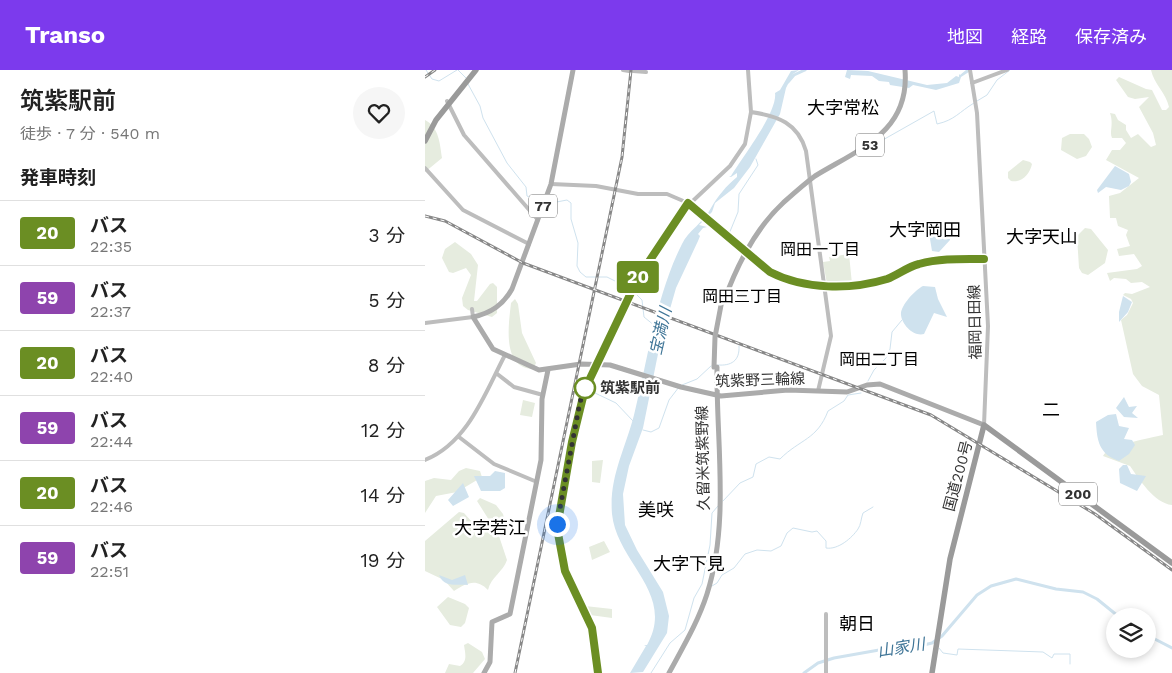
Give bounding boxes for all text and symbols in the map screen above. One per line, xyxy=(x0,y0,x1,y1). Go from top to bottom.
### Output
text: Transo xyxy=(25,21,105,49)
text: 地図 xyxy=(947,26,983,47)
text: 経路 xyxy=(1011,26,1047,47)
text: 保存済み xyxy=(1075,26,1147,47)
text: 筑紫駅前 xyxy=(20,87,116,115)
button: heart xyxy=(353,87,405,139)
district label: 大字常松 xyxy=(807,97,879,118)
text: 徒歩 · 7 分 · 540 m xyxy=(20,124,160,143)
road number: 53 xyxy=(856,134,884,156)
text: 発車時刻 xyxy=(20,166,96,189)
road number: 77 xyxy=(529,194,557,218)
text: バス xyxy=(90,214,128,237)
district label: 大字岡田 xyxy=(889,219,961,240)
text: 20 xyxy=(36,222,59,243)
text: 3 分 xyxy=(368,224,405,247)
district label: 大字天山 xyxy=(1006,226,1078,247)
text: 22:35 xyxy=(90,237,132,256)
district label: 岡田一丁目 xyxy=(780,240,860,259)
line badge: 20 xyxy=(615,261,661,293)
text: 20 xyxy=(627,266,649,287)
text: バス xyxy=(90,279,128,302)
street label: 福岡日田線 xyxy=(965,284,985,360)
text: 59 xyxy=(37,287,58,308)
district label: 岡田三丁目 xyxy=(702,287,782,306)
text: 5 分 xyxy=(368,289,405,312)
text: 22:37 xyxy=(90,302,131,321)
water label: 宝満川 xyxy=(646,304,676,357)
text: バス xyxy=(90,344,128,367)
district label: 岡田二丁目 xyxy=(839,350,919,369)
text: 20 xyxy=(36,352,59,373)
text: 8 分 xyxy=(368,354,405,377)
text: 22:40 xyxy=(90,367,133,386)
street label: 筑紫野三輪線 xyxy=(715,369,805,391)
marker: 筑紫駅前 xyxy=(574,377,596,399)
place label: 筑紫駅前 xyxy=(600,379,660,397)
district label: 二 xyxy=(1042,399,1060,420)
street label: 久留米筑紫野線 xyxy=(693,405,713,511)
text: バス xyxy=(90,409,128,432)
text: 59 xyxy=(37,417,58,438)
text: 12 分 xyxy=(361,419,405,442)
text: 22:44 xyxy=(90,432,133,451)
street label: 国道200号 xyxy=(940,439,976,513)
text: バス xyxy=(90,474,128,497)
text: 20 xyxy=(36,482,59,503)
road number: 200 xyxy=(1059,482,1097,506)
text: 14 分 xyxy=(361,484,405,507)
text: 22:46 xyxy=(90,497,133,516)
district label: 美咲 xyxy=(638,499,674,520)
your location xyxy=(545,512,570,537)
district label: 大字若江 xyxy=(454,517,526,538)
text: バス xyxy=(90,539,128,562)
text: 59 xyxy=(37,547,58,568)
text: 19 分 xyxy=(360,549,405,572)
district label: 大字下見 xyxy=(653,553,725,574)
text: 22:51 xyxy=(90,562,129,581)
map controls xyxy=(1106,608,1156,658)
button: layers xyxy=(1106,608,1156,658)
district label: 朝日 xyxy=(839,613,875,634)
water label: 山家川 xyxy=(876,634,928,661)

